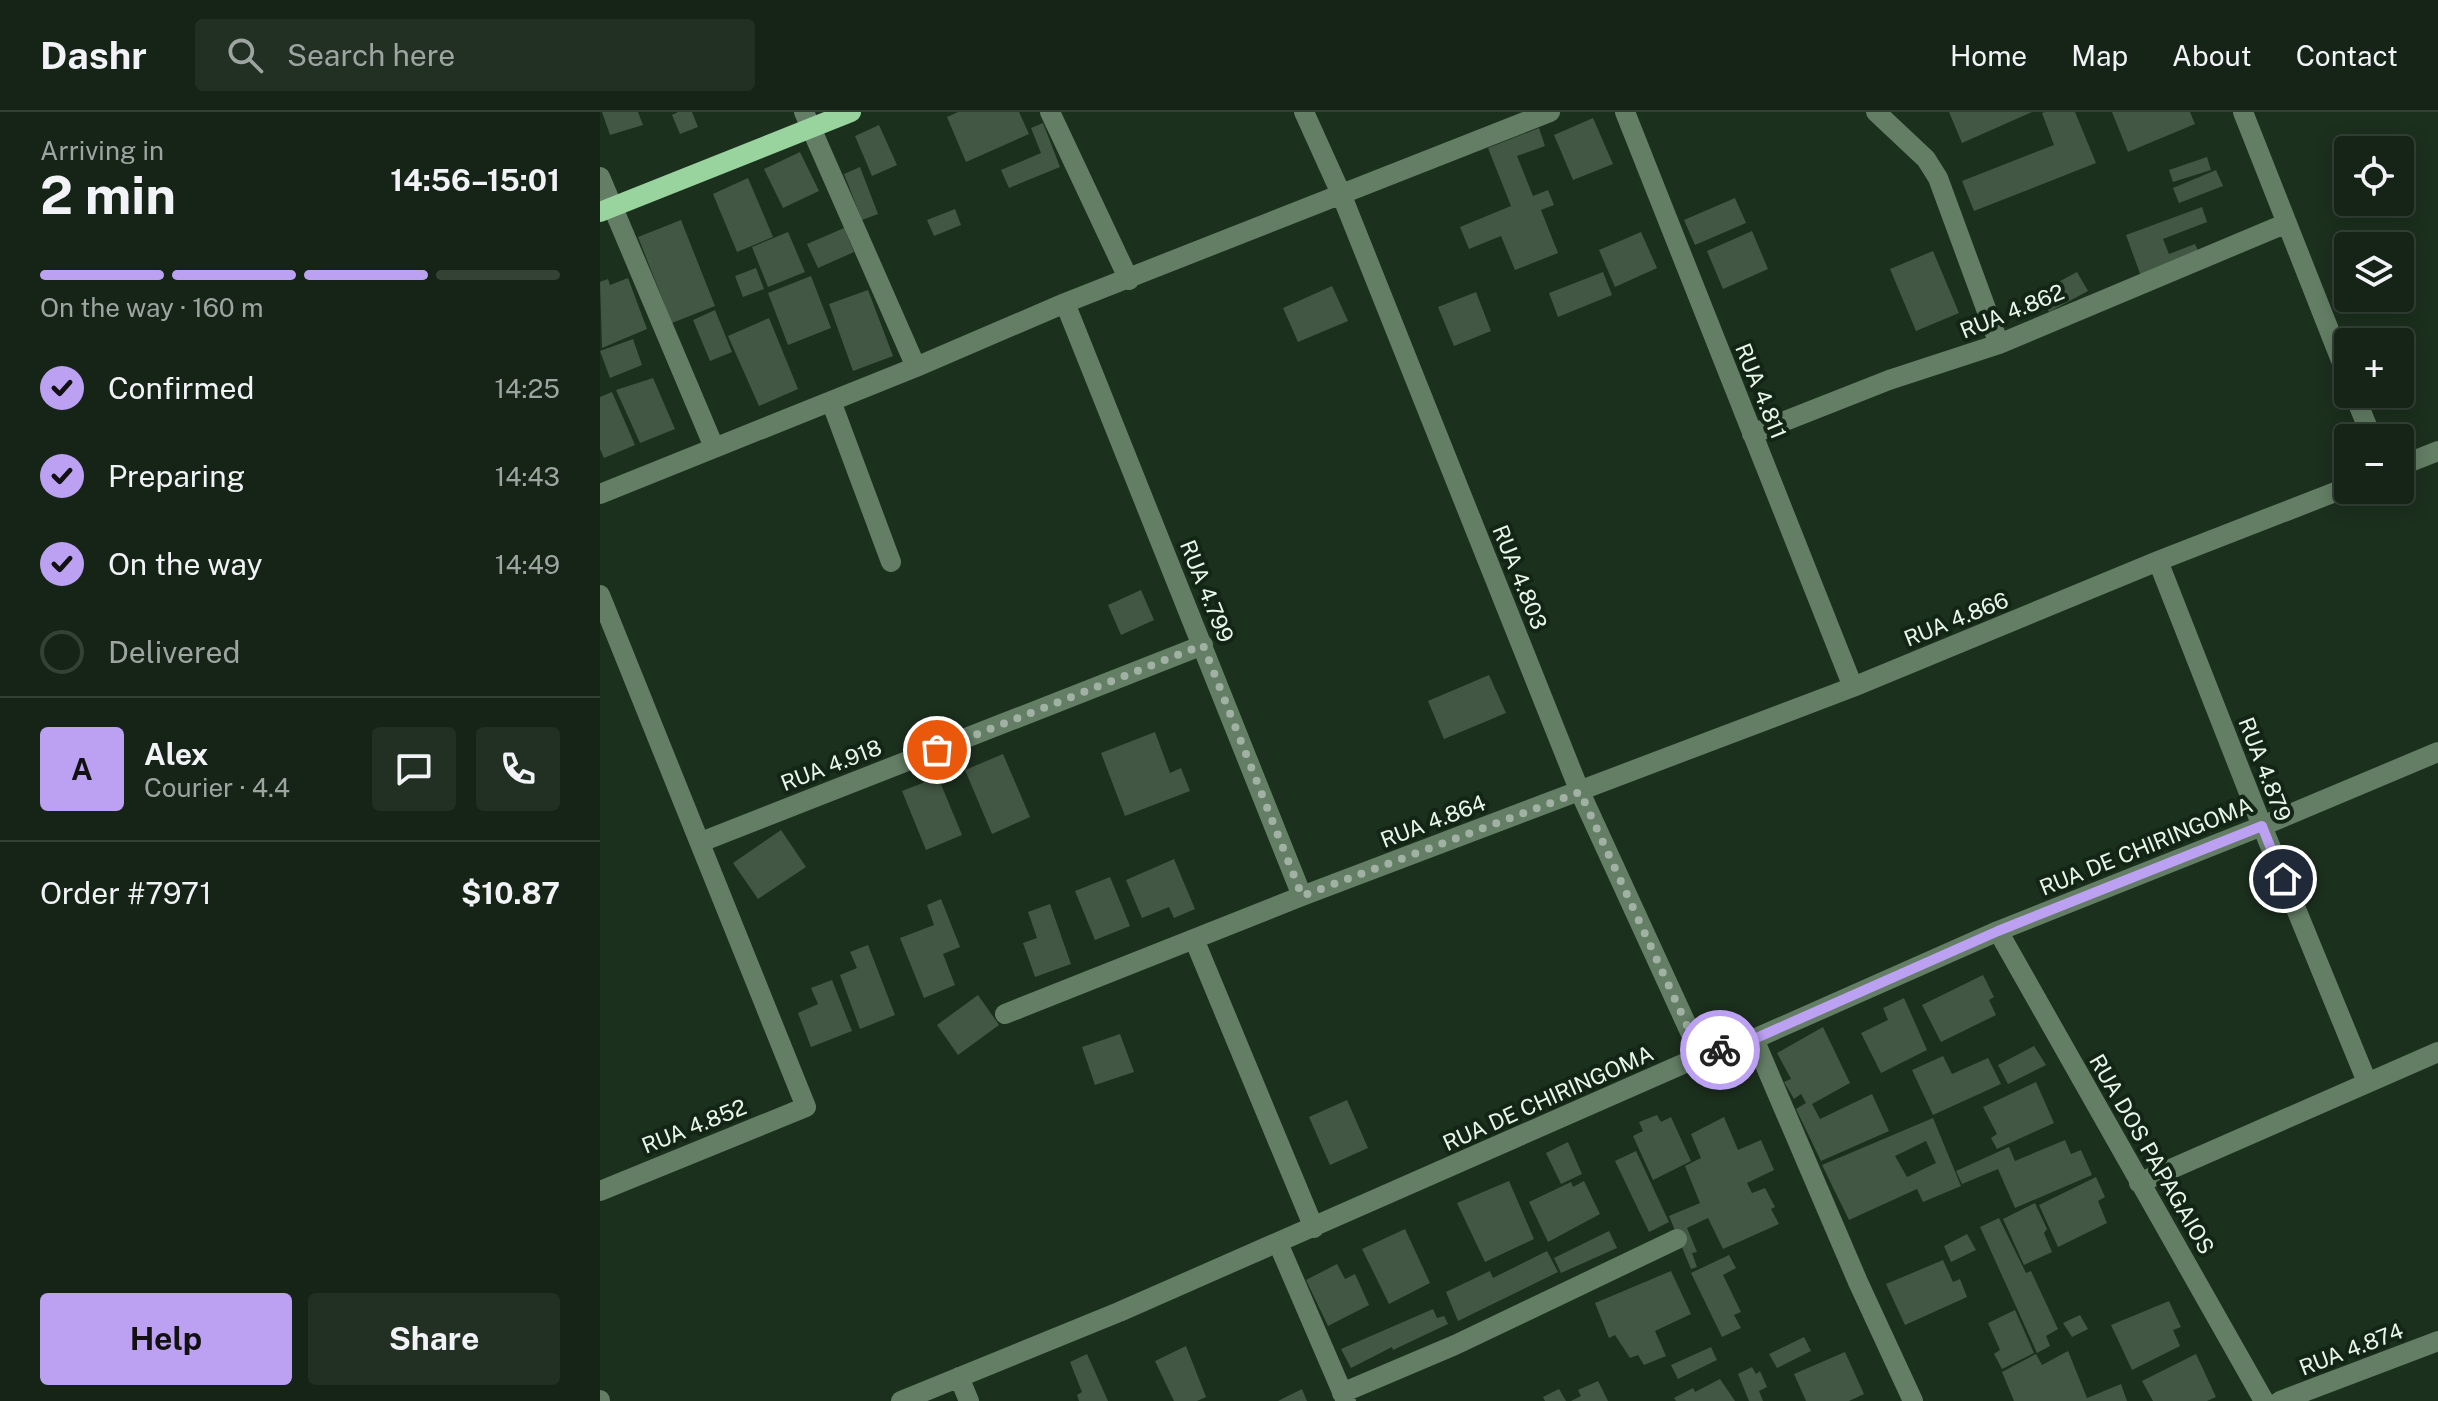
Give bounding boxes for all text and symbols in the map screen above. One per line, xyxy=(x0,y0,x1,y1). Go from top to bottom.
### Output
search box xyxy=(195,19,755,91)
text: Dashr xyxy=(40,33,147,78)
icon: search xyxy=(223,33,267,77)
text: Search here xyxy=(287,37,455,73)
text: Home xyxy=(1950,39,2027,72)
text: Map xyxy=(2071,39,2128,72)
text: About xyxy=(2172,39,2252,72)
text: Contact xyxy=(2296,39,2398,72)
text: Arriving in xyxy=(40,135,164,166)
map controls xyxy=(2334,136,2414,504)
button: locate xyxy=(2334,136,2414,216)
text: 14:56–15:01 xyxy=(390,162,560,198)
text: 2 min xyxy=(40,165,176,226)
button: layers xyxy=(2334,232,2414,312)
street label: RUA 4.862 xyxy=(1956,278,2068,344)
text: On the way · 160 m xyxy=(40,292,264,323)
button: + xyxy=(2334,328,2414,408)
street label: RUA 4.811 xyxy=(1730,339,1792,443)
icon: check xyxy=(40,366,84,410)
text: Confirmed xyxy=(108,370,254,406)
text: 14:25 xyxy=(495,373,560,404)
button: − xyxy=(2334,424,2414,504)
icon: check xyxy=(40,454,84,498)
text: Preparing xyxy=(108,458,245,494)
text: 14:43 xyxy=(495,461,560,492)
street label: RUA 4.803 xyxy=(1487,521,1553,633)
street label: RUA 4.799 xyxy=(1175,536,1239,646)
icon: check xyxy=(40,542,84,586)
text: On the way xyxy=(108,546,262,582)
text: 14:49 xyxy=(495,549,560,580)
street label: RUA 4.866 xyxy=(1900,586,2012,652)
text: Delivered xyxy=(108,634,240,670)
street label: RUA 4.879 xyxy=(2233,713,2297,825)
pin xyxy=(903,716,971,784)
button: chat xyxy=(372,727,456,811)
button: phone xyxy=(476,727,560,811)
icon: bag xyxy=(915,728,959,772)
street label: RUA 4.918 xyxy=(777,734,885,796)
text: Alex xyxy=(144,736,208,772)
text: A xyxy=(71,751,93,787)
text: Courier · 4.4 xyxy=(144,772,290,803)
street label: RUA 4.864 xyxy=(1377,789,1489,853)
street label: RUA DE CHIRINGOMA xyxy=(2036,791,2256,901)
pin xyxy=(2249,845,2317,913)
icon: home xyxy=(2261,857,2305,901)
text: Order #7971 xyxy=(40,875,212,911)
text: $10.87 xyxy=(461,875,560,911)
courier xyxy=(1680,1010,1760,1090)
icon: bike xyxy=(1698,1028,1742,1072)
street label: RUA DE CHIRINGOMA xyxy=(1439,1040,1657,1156)
street label: RUA DOS PAPAGAIOS xyxy=(2084,1050,2220,1258)
street label: RUA 4.852 xyxy=(638,1093,750,1159)
button: Help xyxy=(40,1293,292,1385)
button: Share xyxy=(308,1293,560,1385)
street label: RUA 4.874 xyxy=(2295,1317,2407,1381)

